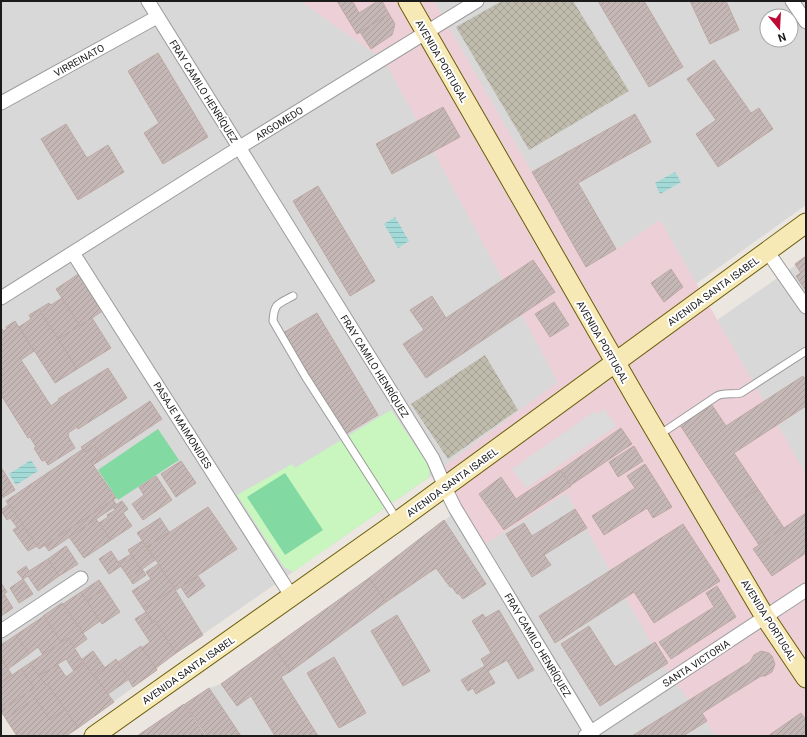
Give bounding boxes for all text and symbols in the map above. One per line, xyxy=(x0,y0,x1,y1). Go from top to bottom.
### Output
north arrow xyxy=(759,8,799,48)
street label: AVENIDA PORTUGAL xyxy=(413,18,470,105)
text: N xyxy=(776,30,788,44)
street label: FRAY CAMILO HENRÍQUEZ xyxy=(167,37,241,145)
street label: VIRREINATO xyxy=(52,42,106,79)
street label: ARGOMEDO xyxy=(253,104,305,142)
street label: AVENIDA SANTA ISABEL xyxy=(666,254,762,328)
street label: AVENIDA PORTUGAL xyxy=(574,299,631,386)
street label: FRAY CAMILO HENRÍQUEZ xyxy=(338,312,412,420)
street label: PASAJE MAIMONIDES xyxy=(151,380,214,471)
street label: AVENIDA SANTA ISABEL xyxy=(405,445,501,519)
street label: AVENIDA PORTUGAL xyxy=(739,578,798,663)
street label: FRAY CAMILO HENRÍQUEZ xyxy=(502,591,574,699)
street label: AVENIDA SANTA ISABEL xyxy=(140,634,237,706)
street label: SANTA VICTORIA xyxy=(661,637,732,689)

